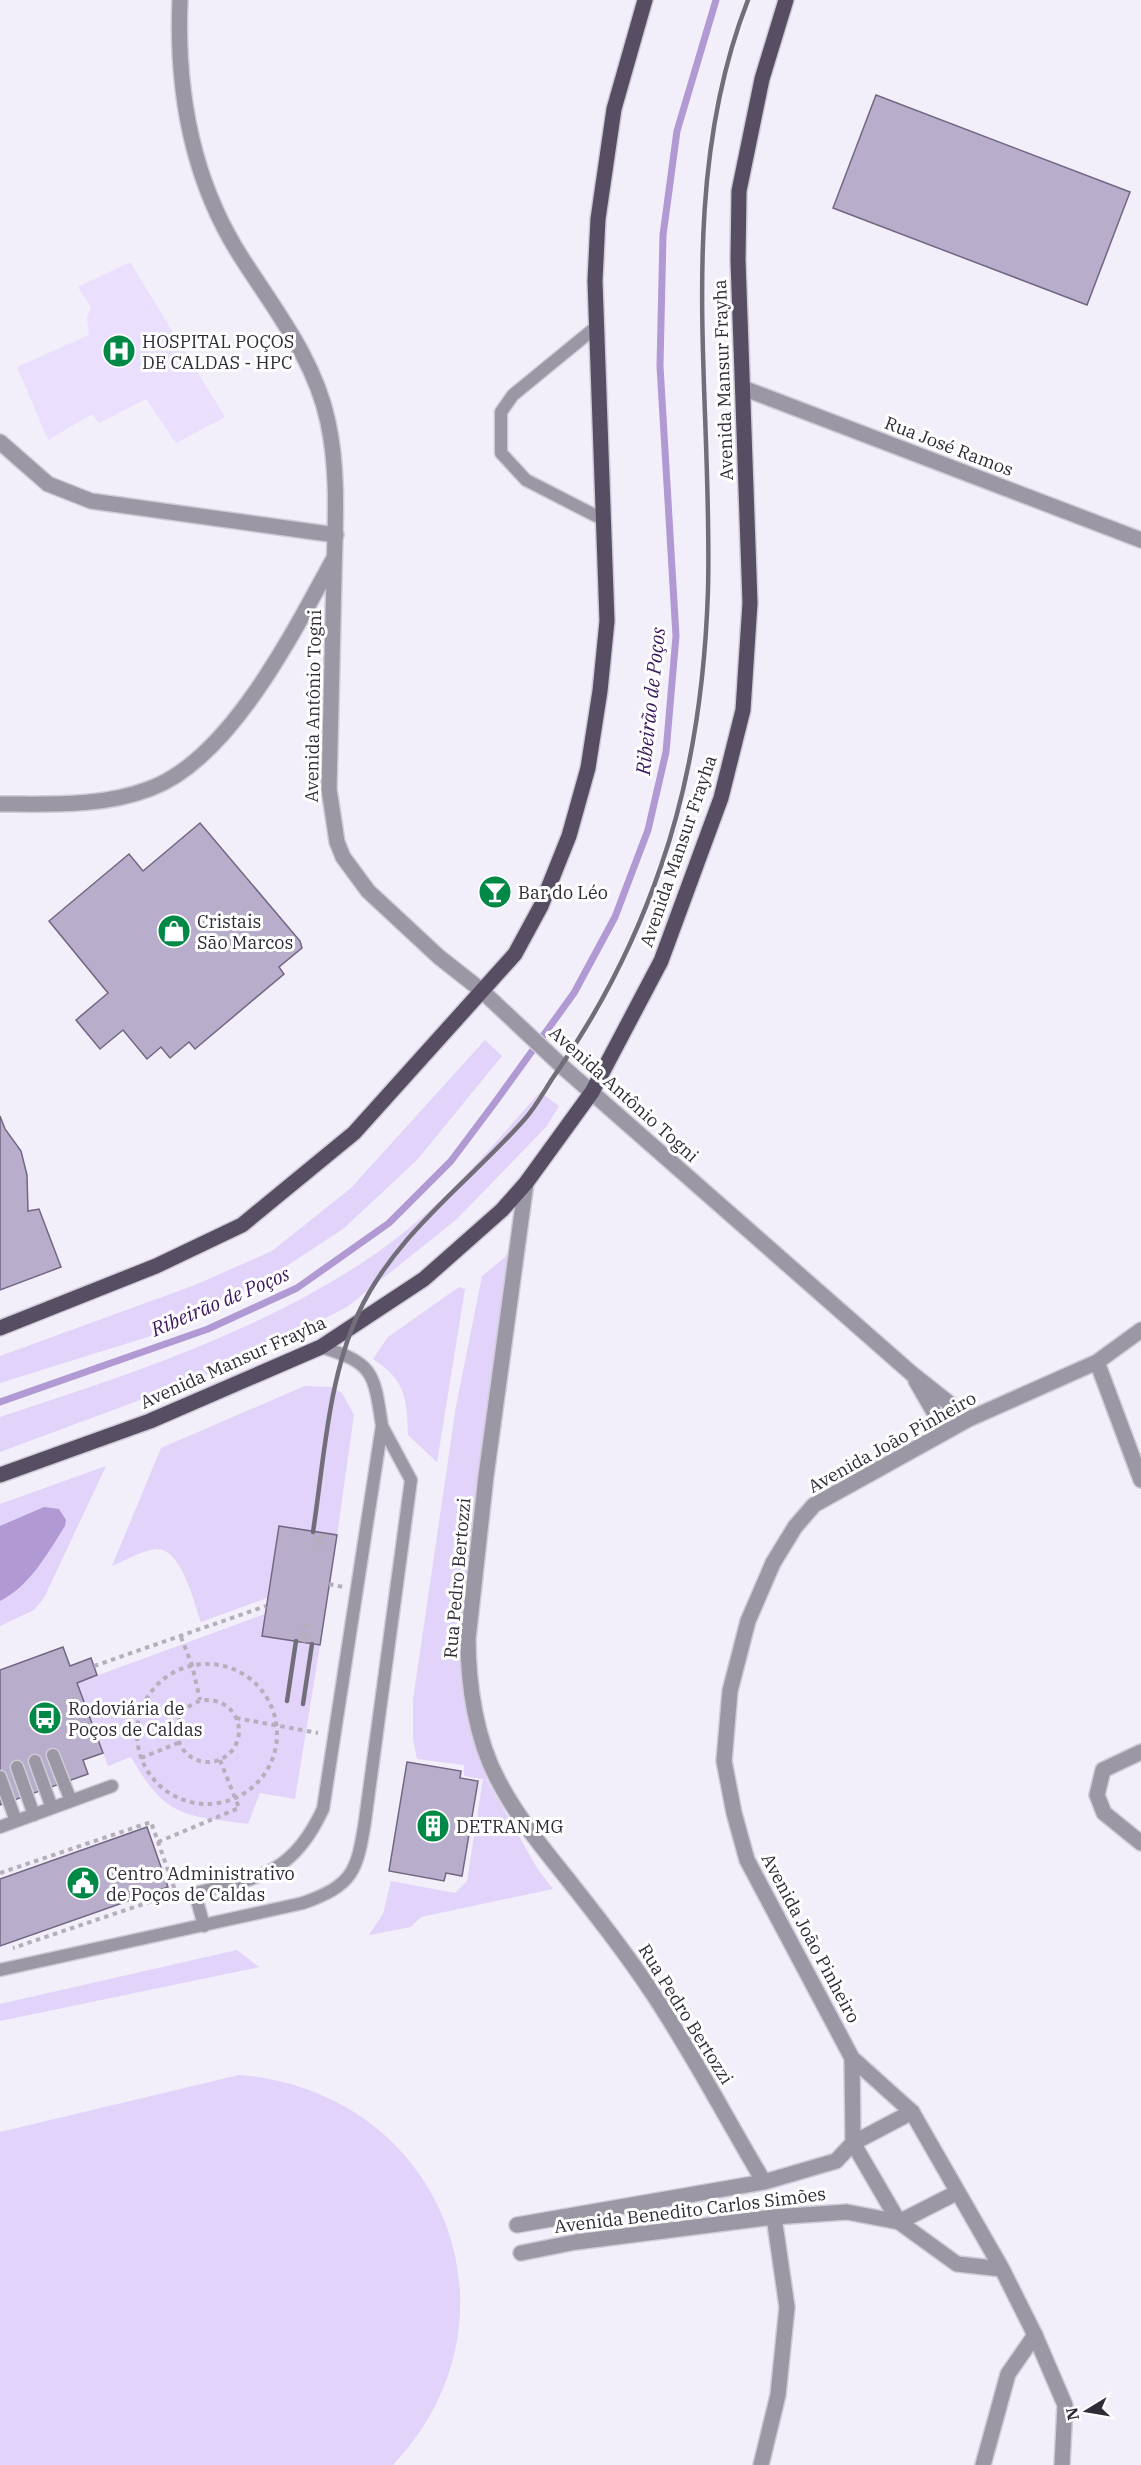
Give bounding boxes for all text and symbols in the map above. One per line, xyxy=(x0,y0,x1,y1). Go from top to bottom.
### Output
street label: Avenida Mansur Frayha xyxy=(708,279,738,481)
place label: HOSPITAL POÇOS DE CALDAS - HPC xyxy=(142,330,294,374)
hospital icon: HOSPITAL POÇOS DE CALDAS - HPC xyxy=(101,333,137,369)
street label: Rua José Ramos xyxy=(881,411,1017,481)
street label: Avenida Antônio Togni xyxy=(300,609,326,803)
water label: Ribeirão de Poços xyxy=(629,625,671,777)
street label: Avenida Mansur Frayha xyxy=(634,752,722,950)
bar icon: Bar do Léo xyxy=(477,874,513,910)
place label: Bar do Léo xyxy=(518,881,608,904)
place label: Cristais São Marcos xyxy=(197,910,293,954)
shop icon: Cristais São Marcos xyxy=(156,913,192,949)
street label: Avenida Antônio Togni xyxy=(545,1021,704,1167)
water label: Ribeirão de Poços xyxy=(146,1259,294,1343)
street label: Avenida Mansur Frayha xyxy=(136,1310,330,1413)
street label: Avenida João Pinheiro xyxy=(804,1386,980,1498)
street label: Rua Pedro Bertozzi xyxy=(439,1496,476,1659)
place label: Rodoviária de Poços de Caldas xyxy=(68,1697,203,1741)
bus stop icon: Rodoviária de Poços de Caldas xyxy=(27,1700,63,1736)
building icon: DETRAN MG xyxy=(415,1808,451,1844)
place label: DETRAN MG xyxy=(456,1815,563,1838)
street label: Avenida João Pinheiro xyxy=(757,1849,865,2027)
place label: Centro Administrativo de Poços de Caldas xyxy=(106,1862,295,1906)
public building icon: Centro Administrativo de Poços de Caldas xyxy=(65,1865,101,1901)
street label: Rua Pedro Bertozzi xyxy=(634,1940,739,2089)
street label: Avenida Benedito Carlos Simões xyxy=(553,2182,827,2238)
north arrow xyxy=(1057,2381,1117,2441)
text: N xyxy=(1061,2406,1083,2422)

